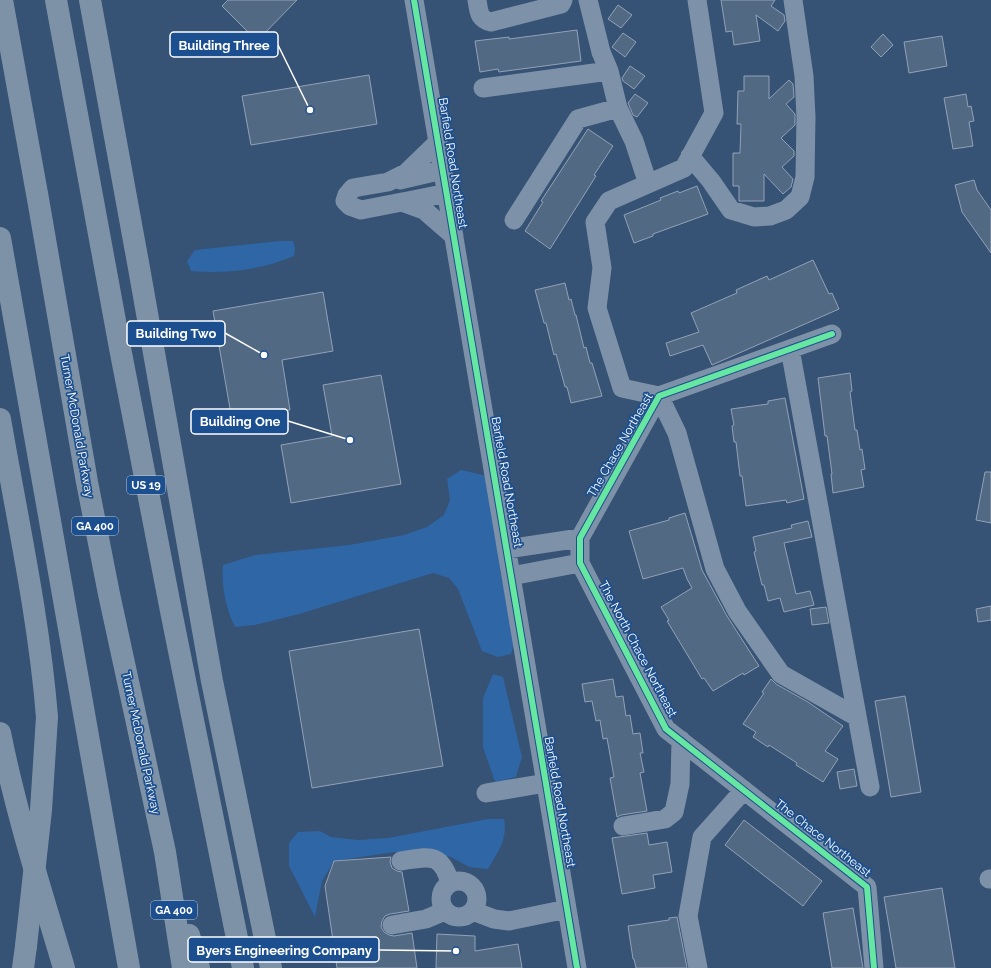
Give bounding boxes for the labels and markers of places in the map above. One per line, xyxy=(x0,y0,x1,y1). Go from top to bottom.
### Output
callout: Building Three xyxy=(170,32,278,57)
callout: Building Two xyxy=(127,321,225,346)
callout: Building One xyxy=(191,409,288,434)
callout: Byers Engineering Company xyxy=(188,937,379,962)

